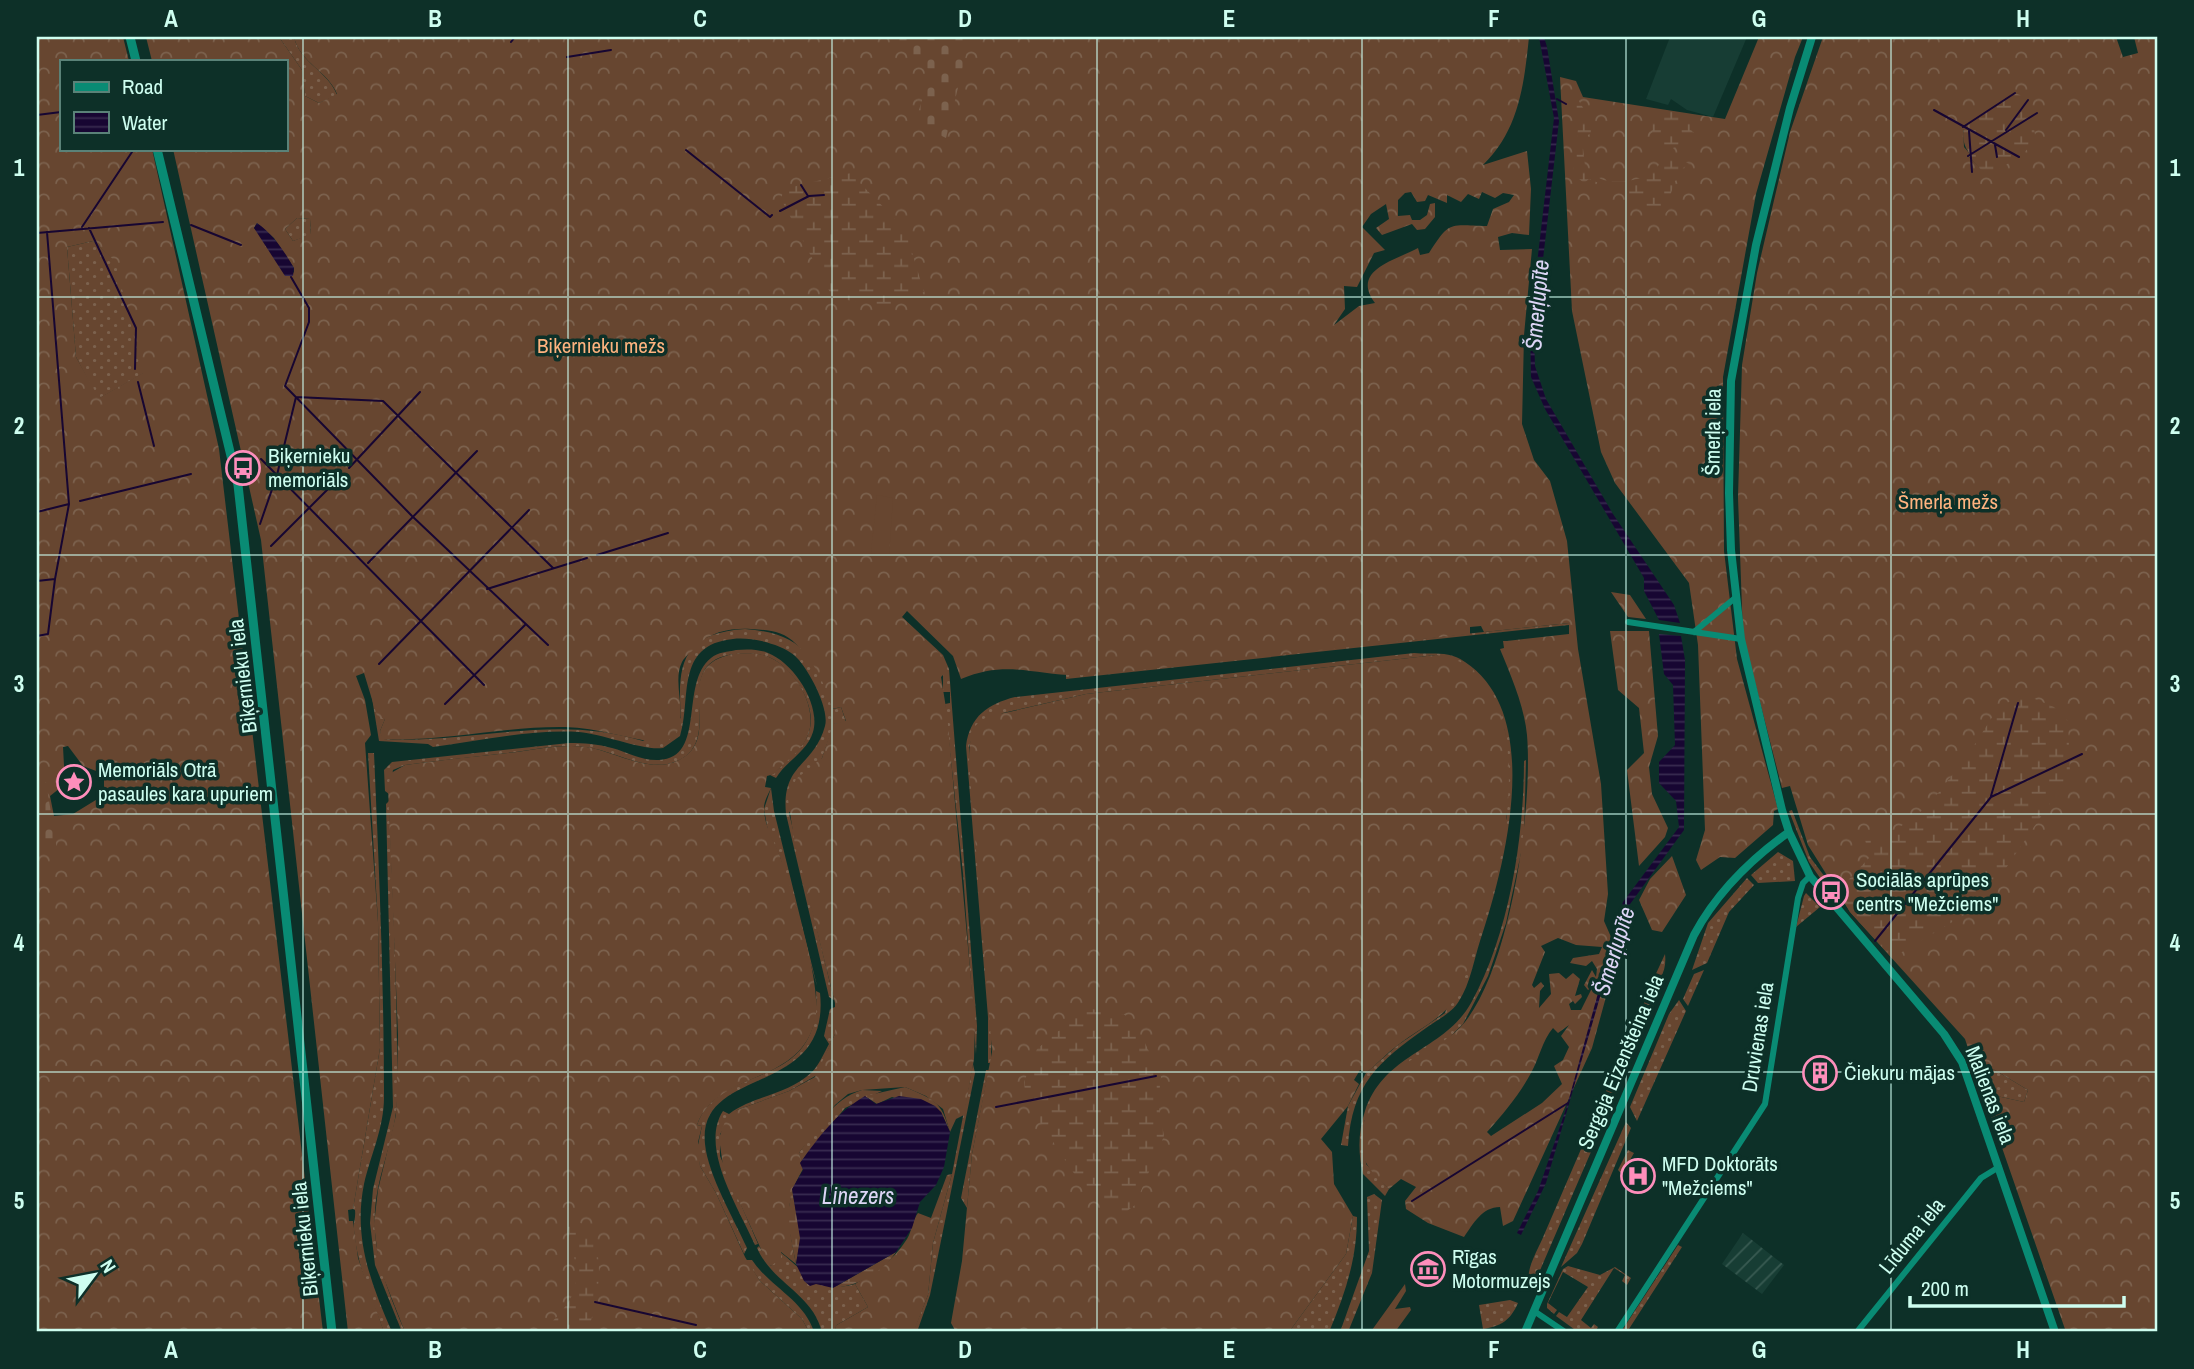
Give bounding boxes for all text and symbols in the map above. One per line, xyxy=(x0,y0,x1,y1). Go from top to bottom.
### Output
text: A xyxy=(164,3,178,34)
text: B xyxy=(428,3,442,34)
text: C xyxy=(693,3,707,34)
text: D xyxy=(958,3,972,34)
text: E xyxy=(1223,3,1235,34)
text: F xyxy=(1488,3,1500,34)
text: G xyxy=(1752,3,1766,34)
text: H xyxy=(2016,3,2030,34)
legend xyxy=(60,60,287,150)
text: Road xyxy=(122,72,163,101)
text: Water xyxy=(122,108,168,137)
text: 1 xyxy=(14,152,25,183)
text: 1 xyxy=(2170,152,2181,183)
water label: Šmerļupīte xyxy=(1517,258,1556,352)
park label: Biķernieku mežs xyxy=(537,331,665,360)
street label: Šmerļa iela xyxy=(1697,388,1728,476)
text: 2 xyxy=(14,410,24,441)
text: 2 xyxy=(2170,410,2180,441)
place label: Biķernieku memoriāls xyxy=(268,441,350,494)
bus stop icon: Biķernieku memoriāls xyxy=(224,449,262,487)
park label: Šmerļa mežs xyxy=(1898,487,1998,516)
street label: Biķernieku iela xyxy=(221,617,264,735)
text: 3 xyxy=(14,668,24,699)
text: 3 xyxy=(2170,668,2180,699)
place label: Memoriāls Otrā pasaules kara upuriem xyxy=(98,755,273,808)
place icon: Memoriāls Otrā pasaules kara upuriem xyxy=(55,763,93,801)
place label: Sociālās aprūpes centrs "Mežciems" xyxy=(1856,865,1998,918)
bus stop icon: Sociālās aprūpes centrs "Mežciems" xyxy=(1812,873,1850,911)
water label: Šmerļupīte xyxy=(1585,903,1642,999)
text: 4 xyxy=(14,927,25,958)
text: 4 xyxy=(2170,927,2181,958)
street label: Sergeja Eizenšteina iela xyxy=(1571,969,1671,1154)
street label: Druvienas iela xyxy=(1735,979,1781,1094)
street label: Malienas iela xyxy=(1959,1042,2023,1148)
building icon: Čiekuru mājas xyxy=(1801,1054,1839,1092)
place label: Čiekuru mājas xyxy=(1844,1058,1955,1087)
place label: MFD Doktorāts "Mežciems" xyxy=(1662,1149,1778,1202)
hospital icon: MFD Doktorāts "Mežciems" xyxy=(1619,1157,1657,1195)
street label: Biķernieku iela xyxy=(284,1180,325,1298)
water label: Linezers xyxy=(822,1180,894,1211)
text: 5 xyxy=(14,1185,24,1216)
text: 5 xyxy=(2170,1185,2180,1216)
street label: Līduma iela xyxy=(1872,1191,1951,1280)
north arrow xyxy=(60,1240,130,1310)
place label: Rīgas Motormuzejs xyxy=(1452,1242,1551,1295)
museum icon: Rīgas Motormuzejs xyxy=(1409,1250,1447,1288)
text: N xyxy=(94,1254,122,1278)
scale bar xyxy=(1910,1264,2124,1308)
text: 200 m xyxy=(1921,1274,1969,1303)
text: A xyxy=(164,1334,178,1365)
text: B xyxy=(428,1334,442,1365)
text: C xyxy=(693,1334,707,1365)
text: D xyxy=(958,1334,972,1365)
text: E xyxy=(1223,1334,1235,1365)
text: F xyxy=(1488,1334,1500,1365)
text: G xyxy=(1752,1334,1766,1365)
text: H xyxy=(2016,1334,2030,1365)

